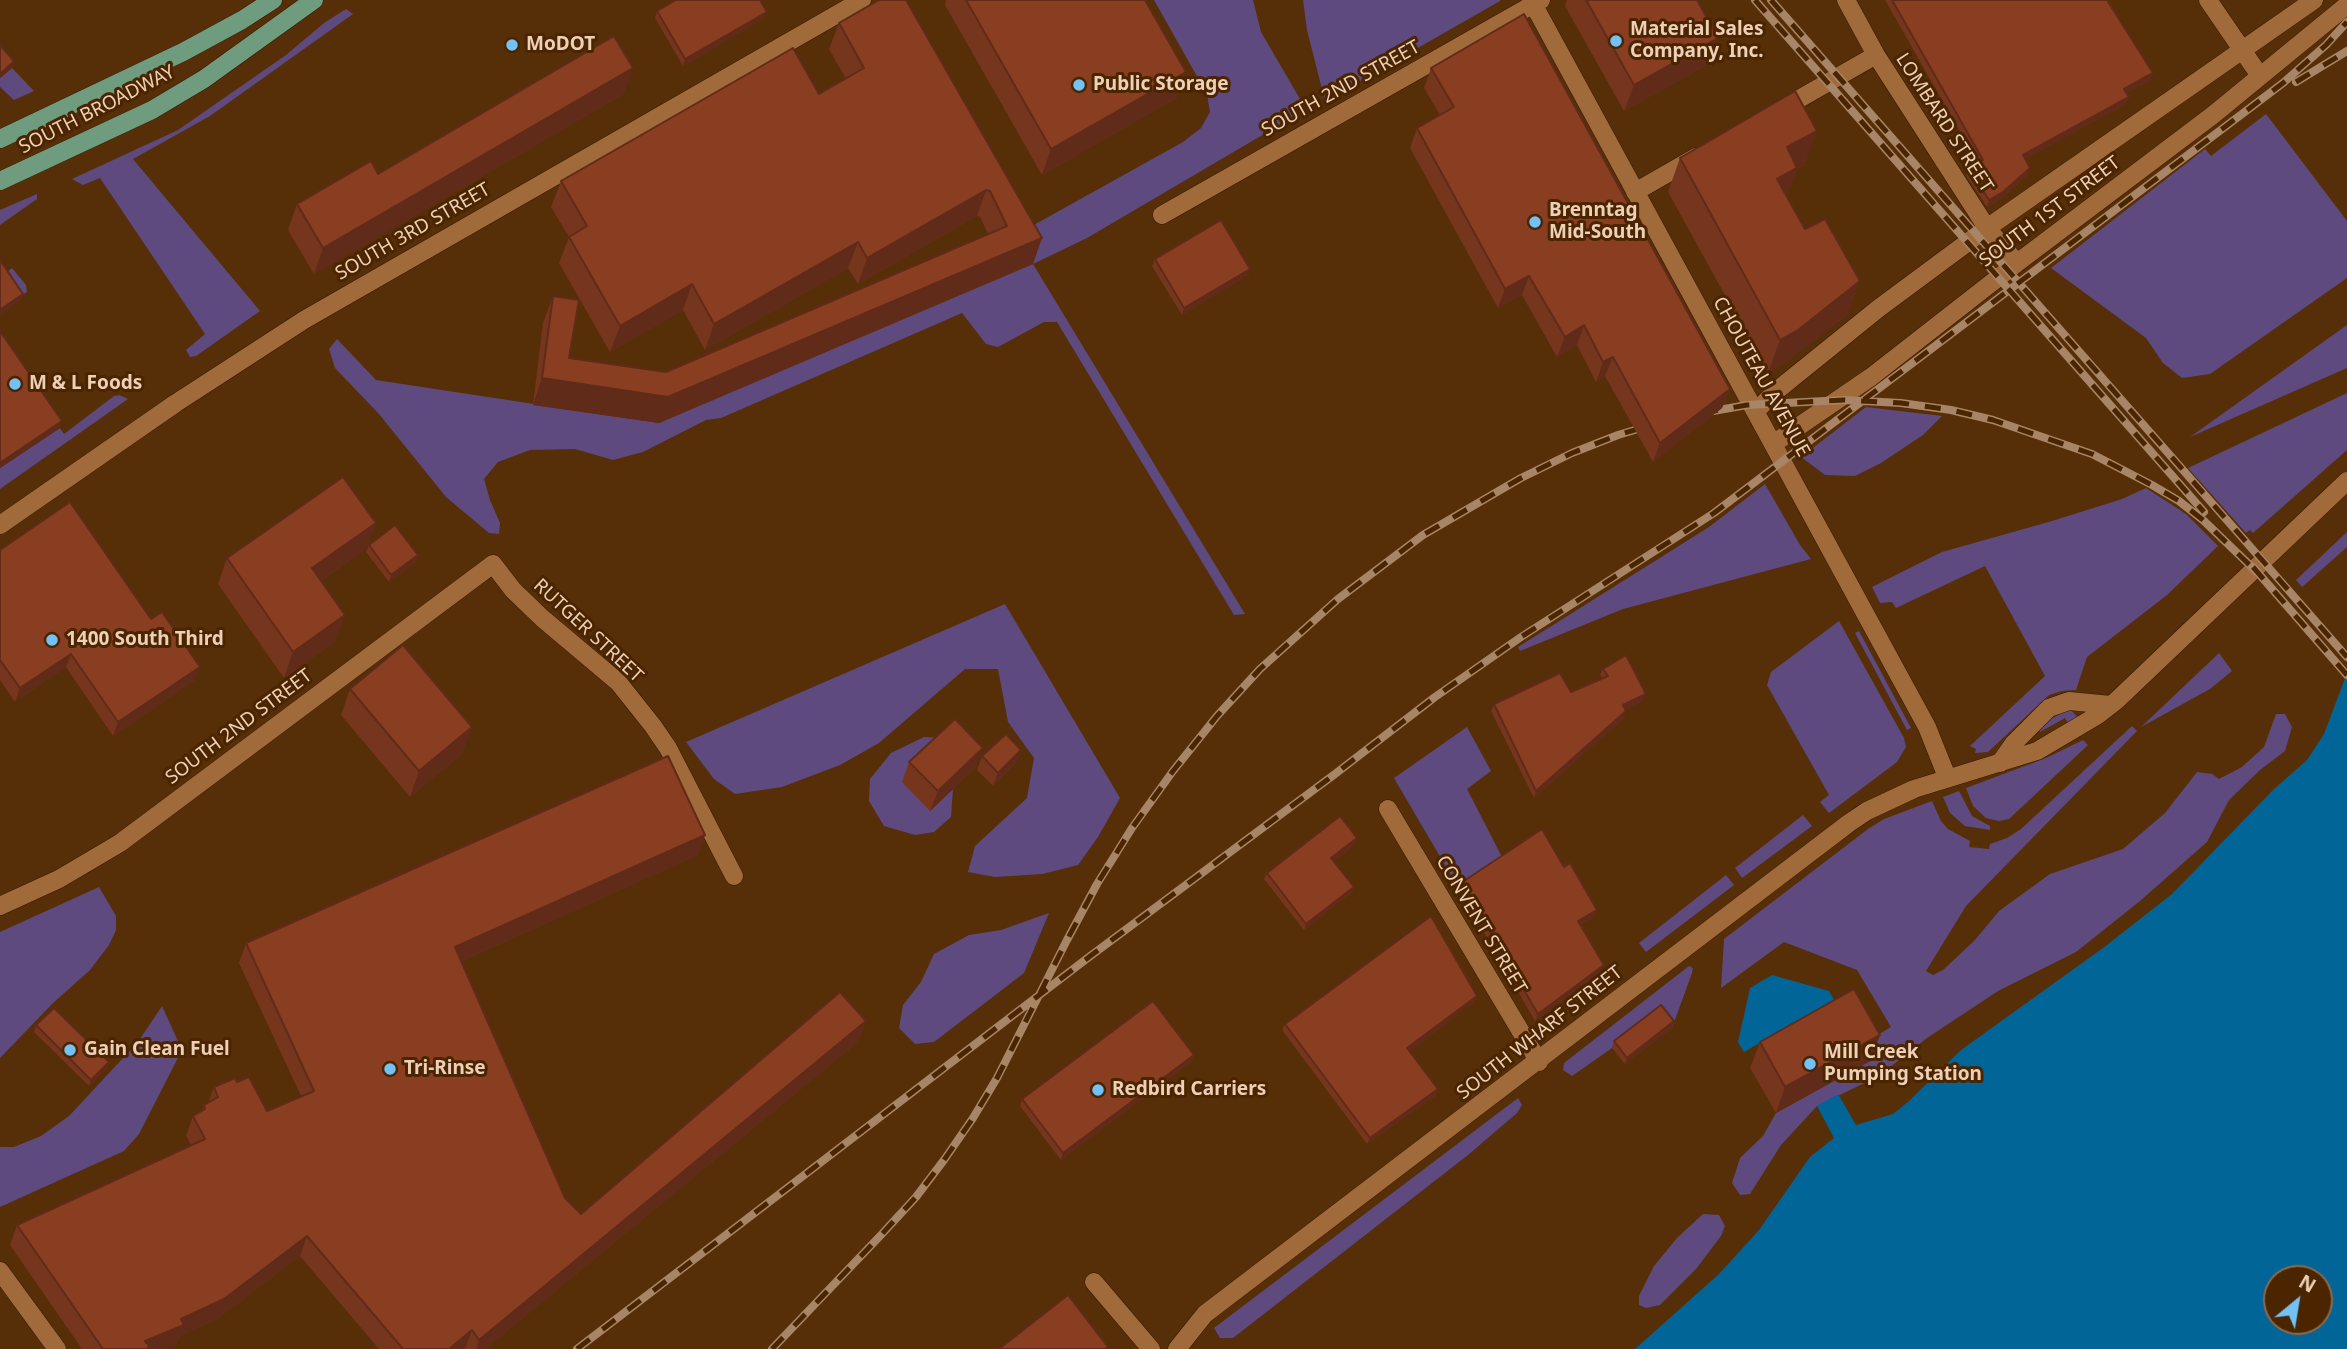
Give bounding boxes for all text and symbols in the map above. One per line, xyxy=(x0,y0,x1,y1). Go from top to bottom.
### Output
place label: Material Sales Company, Inc. xyxy=(1630,19,1764,63)
marker: Material Sales Company, Inc. xyxy=(1608,33,1624,49)
place label: MoDOT xyxy=(526,34,595,56)
street label: SOUTH 2ND STREET xyxy=(1258,36,1424,142)
marker: MoDOT xyxy=(504,37,520,53)
street label: LOMBARD STREET xyxy=(1891,49,1997,197)
street label: SOUTH BROADWAY xyxy=(15,61,179,159)
place label: Public Storage xyxy=(1093,74,1229,96)
marker: Public Storage xyxy=(1071,77,1087,93)
street label: SOUTH 1ST STREET xyxy=(1975,152,2125,272)
street label: SOUTH 3RD STREET xyxy=(332,178,494,286)
place label: Brenntag Mid-South xyxy=(1549,200,1646,244)
marker: Brenntag Mid-South xyxy=(1527,214,1543,230)
street label: CHOUTEAU AVENUE xyxy=(1708,293,1814,461)
place label: M & L Foods xyxy=(29,373,142,395)
marker: M & L Foods xyxy=(7,376,23,392)
street label: RUTGER STREET xyxy=(528,574,648,688)
place label: 1400 South Third xyxy=(66,629,224,651)
marker: 1400 South Third xyxy=(44,632,60,648)
street label: SOUTH 2ND STREET xyxy=(161,665,317,789)
street label: CONVENT STREET xyxy=(1431,852,1531,998)
street label: SOUTH WHARF STREET xyxy=(1453,961,1627,1105)
place label: Gain Clean Fuel xyxy=(84,1039,230,1061)
marker: Gain Clean Fuel xyxy=(62,1042,78,1058)
place label: Mill Creek Pumping Station xyxy=(1824,1042,1982,1086)
marker: Mill Creek Pumping Station xyxy=(1802,1056,1818,1072)
place label: Tri-Rinse xyxy=(404,1058,486,1080)
marker: Tri-Rinse xyxy=(382,1061,398,1077)
place label: Redbird Carriers xyxy=(1112,1079,1266,1101)
marker: Redbird Carriers xyxy=(1090,1082,1106,1098)
north arrow xyxy=(2263,1265,2333,1335)
text: N xyxy=(2294,1268,2321,1299)

